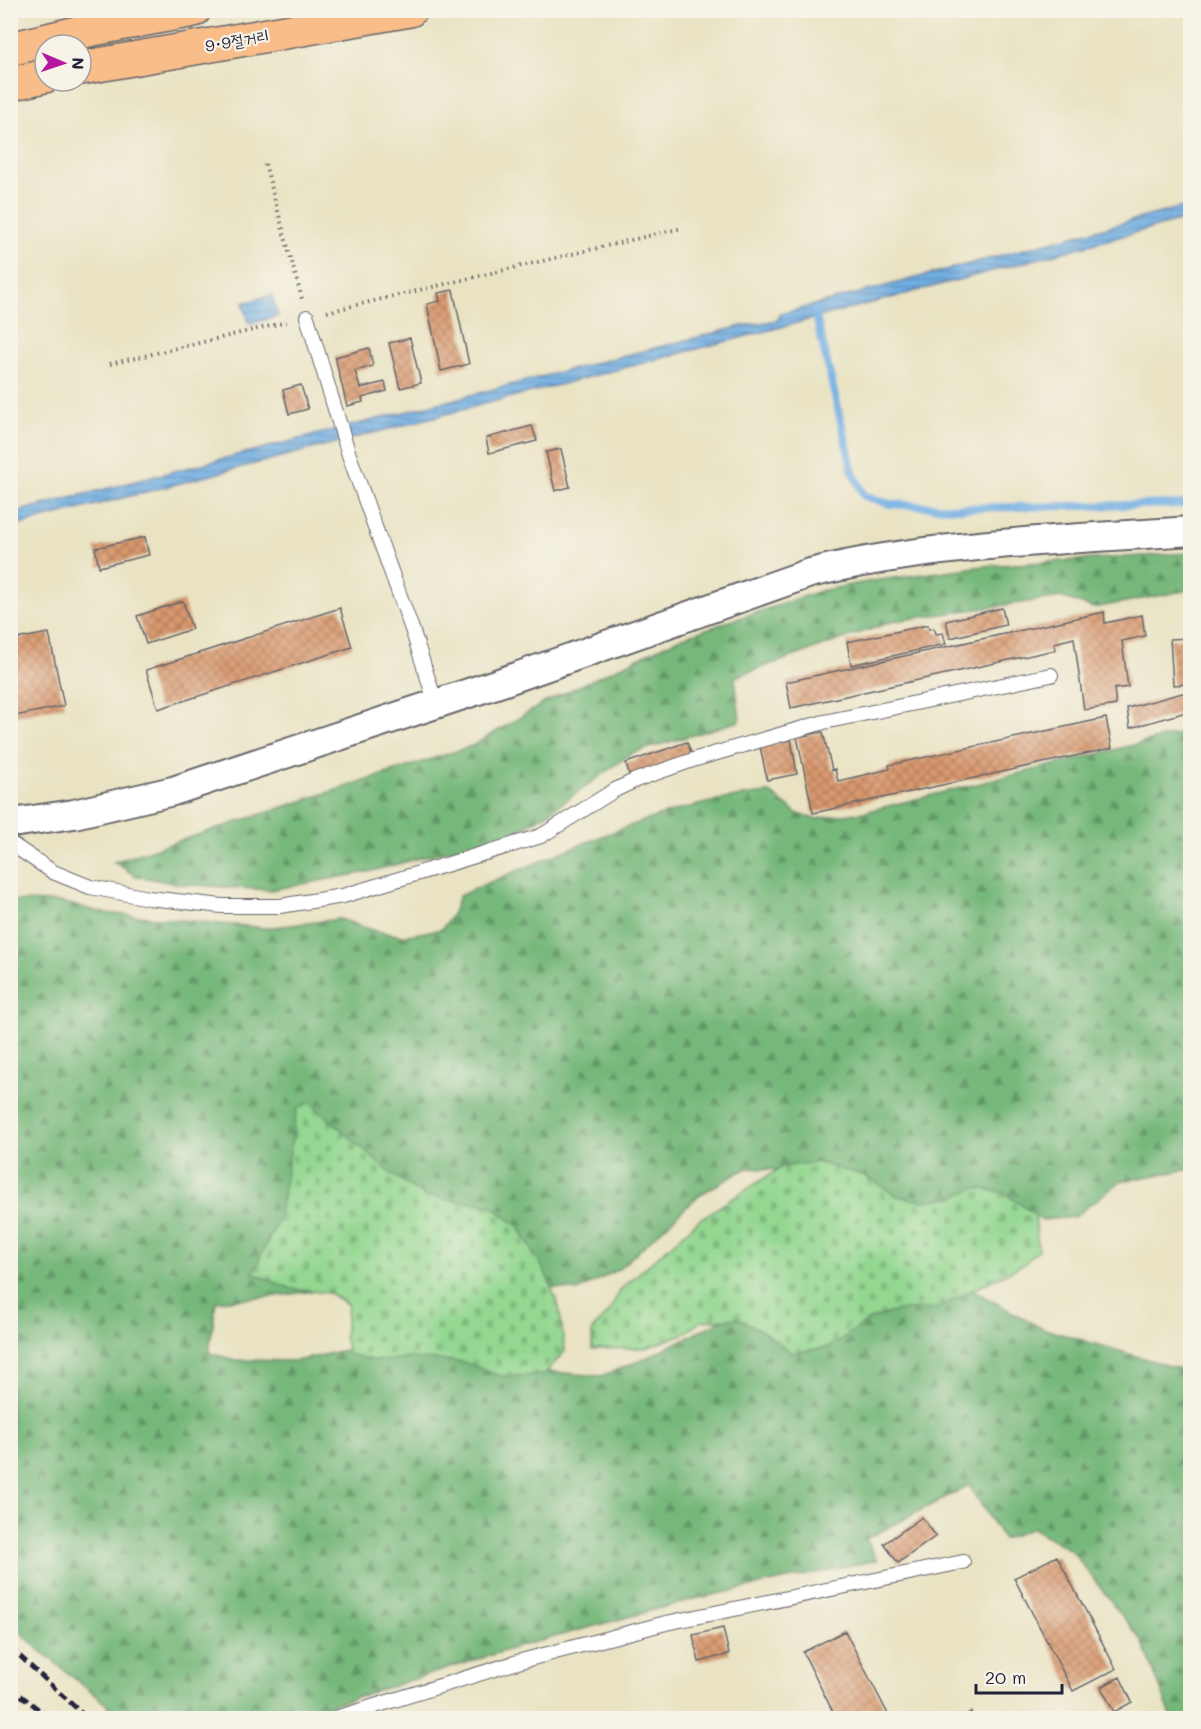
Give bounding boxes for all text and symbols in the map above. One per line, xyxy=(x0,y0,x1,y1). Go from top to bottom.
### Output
street label: 9·9절거리 xyxy=(203,24,271,56)
north arrow xyxy=(33,33,93,93)
text: N xyxy=(68,57,89,70)
scale bar xyxy=(976,1657,1062,1695)
text: 20 m xyxy=(985,1665,1026,1689)

